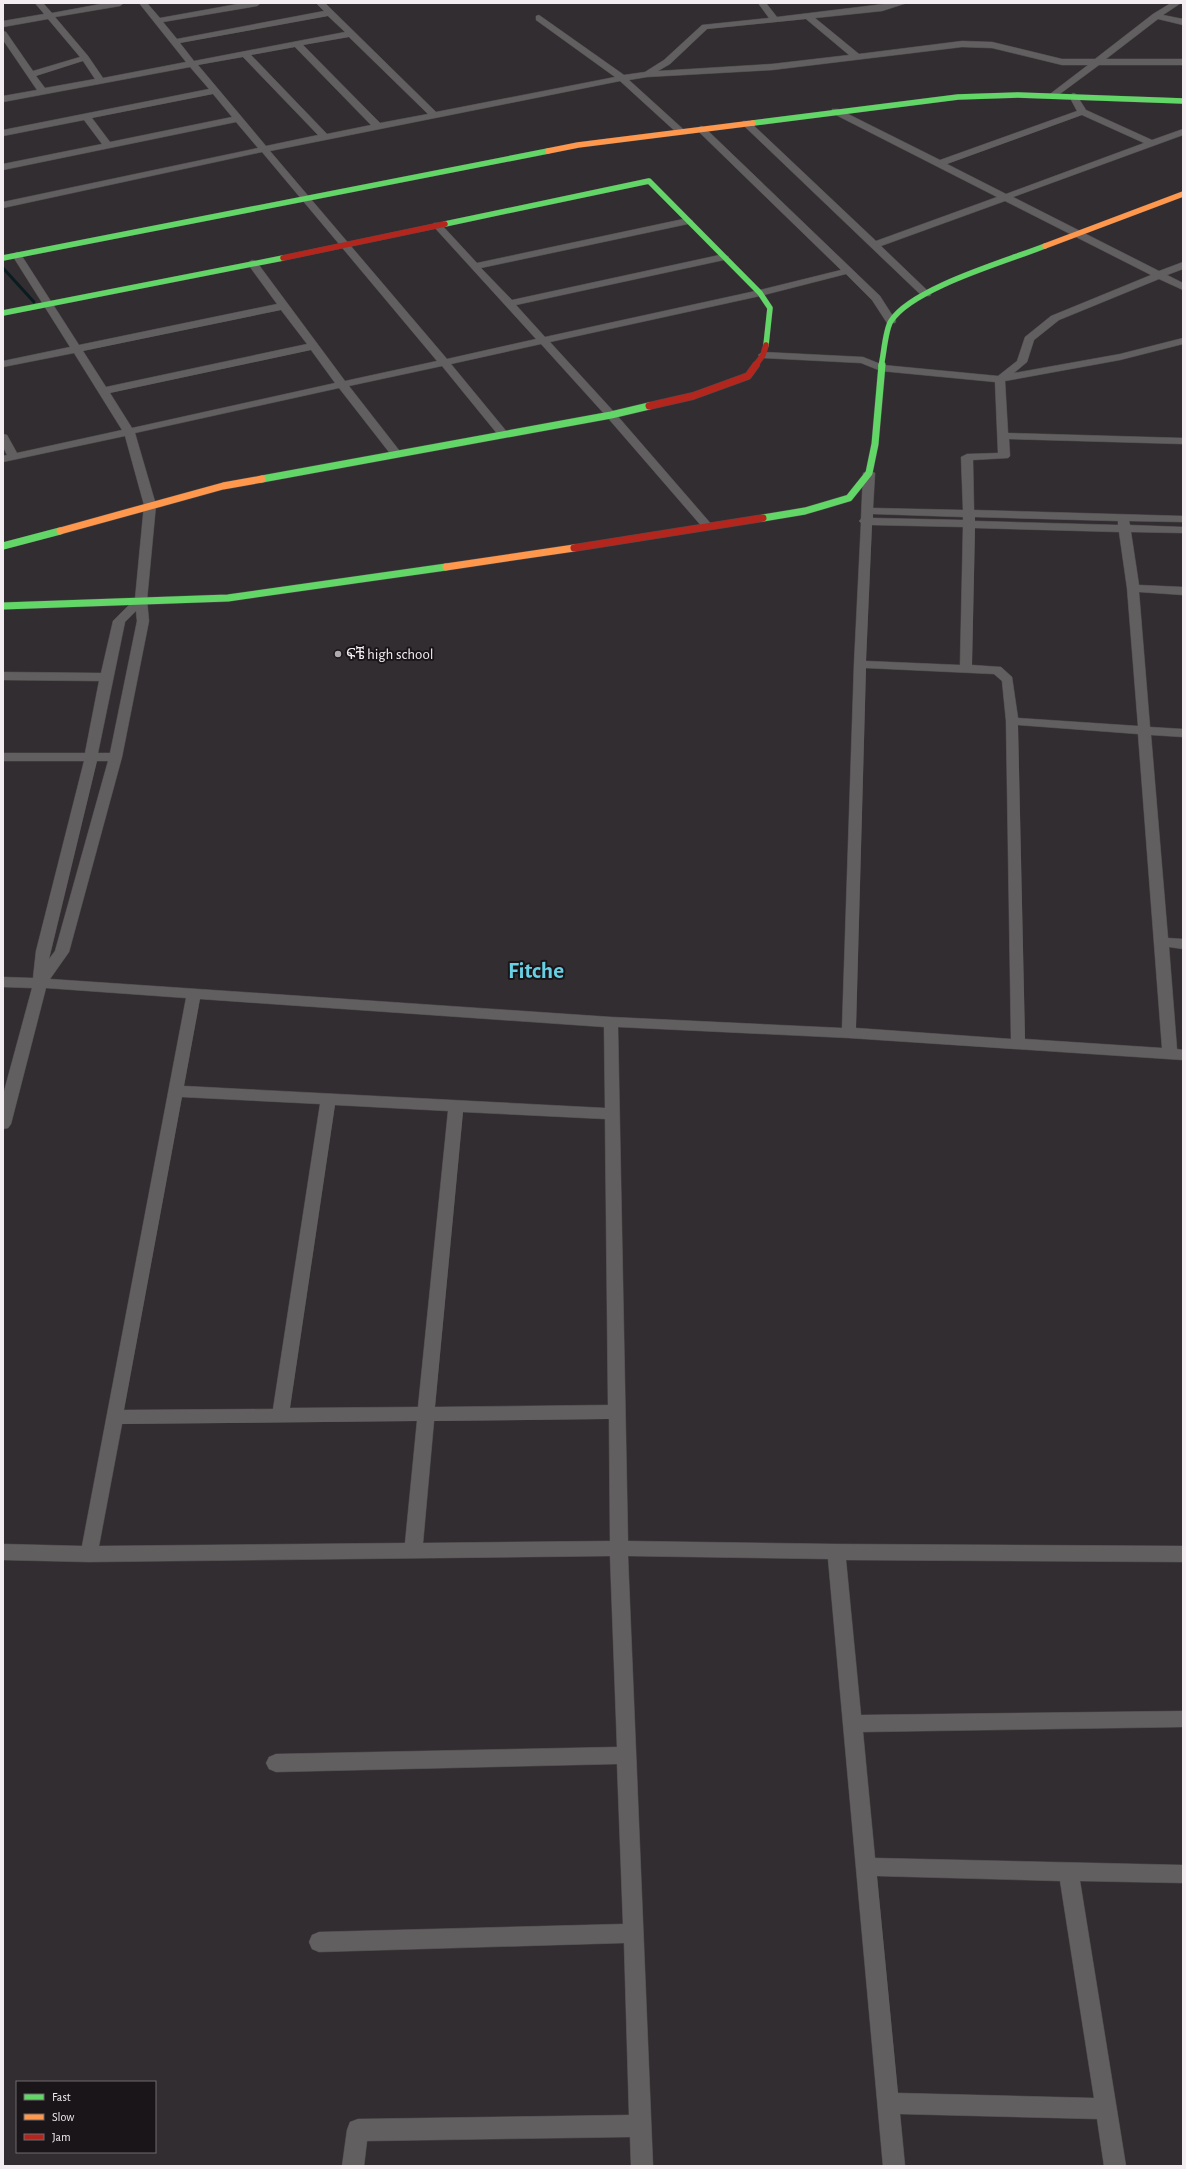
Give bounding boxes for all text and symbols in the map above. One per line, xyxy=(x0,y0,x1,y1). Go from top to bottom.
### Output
place label: ፍቼ high school xyxy=(346,646,433,662)
marker: ፍቼ high school xyxy=(333,649,343,659)
district label: Fitche xyxy=(508,960,564,983)
legend xyxy=(16,2081,156,2153)
text: Fast xyxy=(52,2091,71,2103)
text: Slow xyxy=(52,2111,74,2123)
text: Jam xyxy=(52,2131,71,2143)

